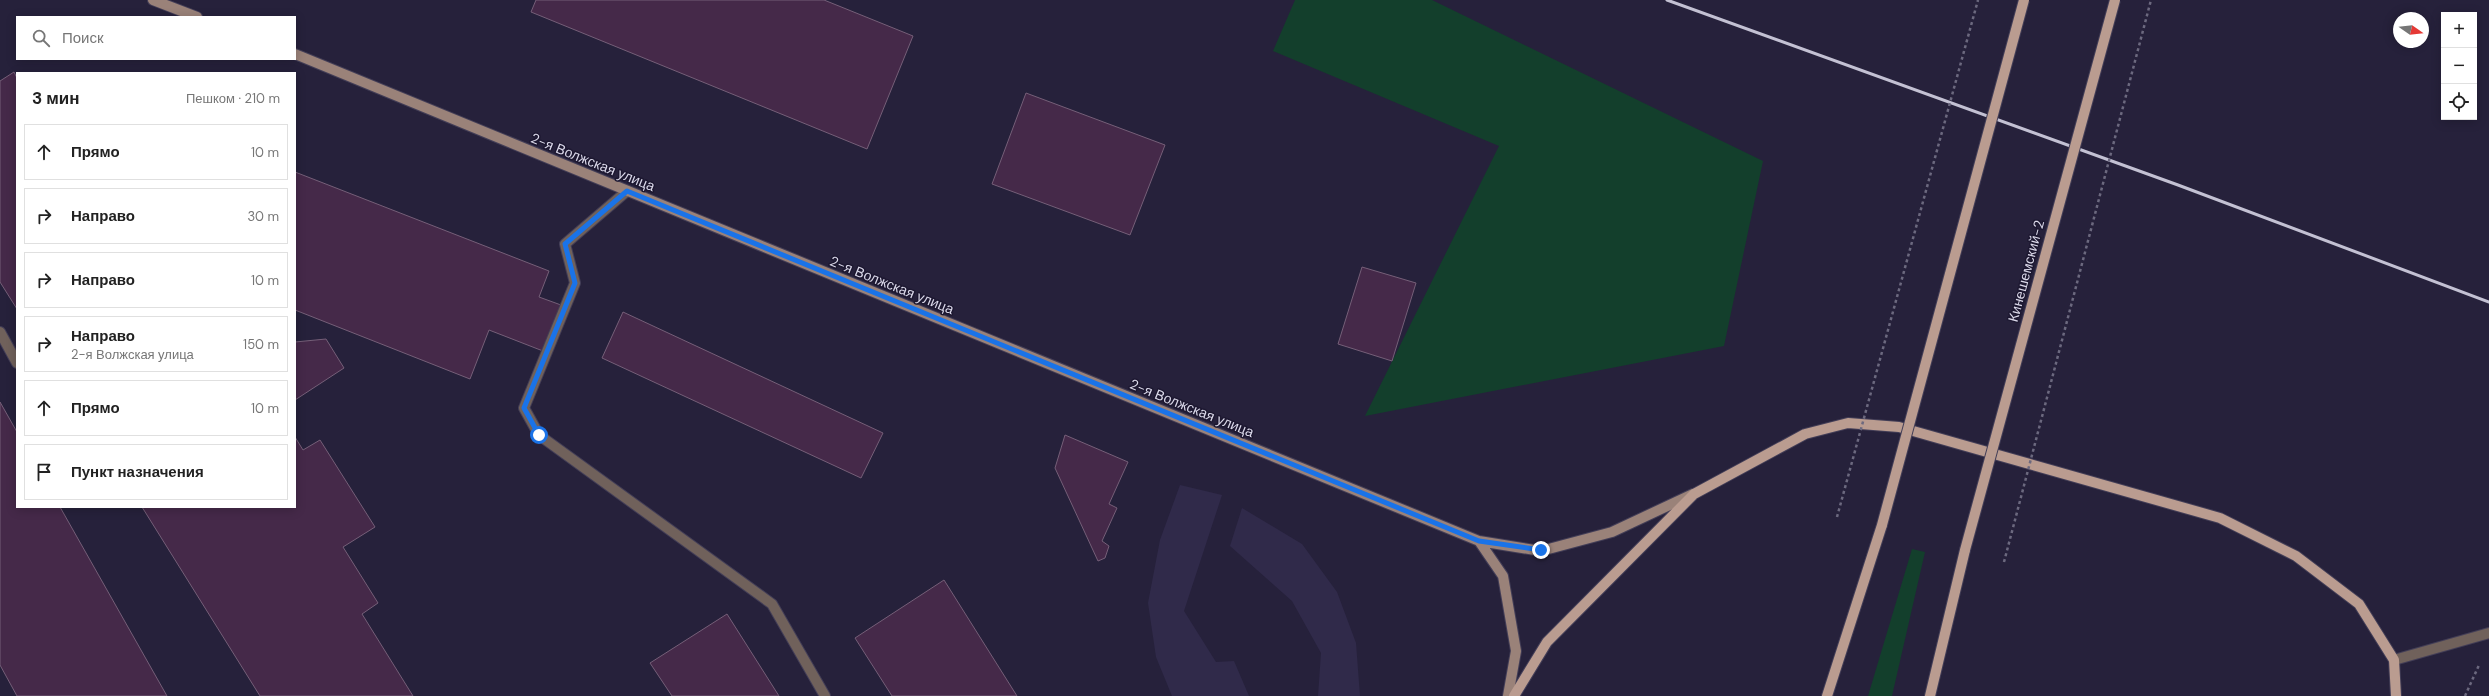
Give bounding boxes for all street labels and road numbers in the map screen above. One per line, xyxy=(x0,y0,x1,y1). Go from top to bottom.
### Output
street label: 2-я Волжская улица xyxy=(528,129,658,195)
street label: Кинешемский-2 xyxy=(2004,218,2048,324)
street label: 2-я Волжская улица xyxy=(827,252,957,318)
street label: 2-я Волжская улица xyxy=(1127,375,1257,441)

